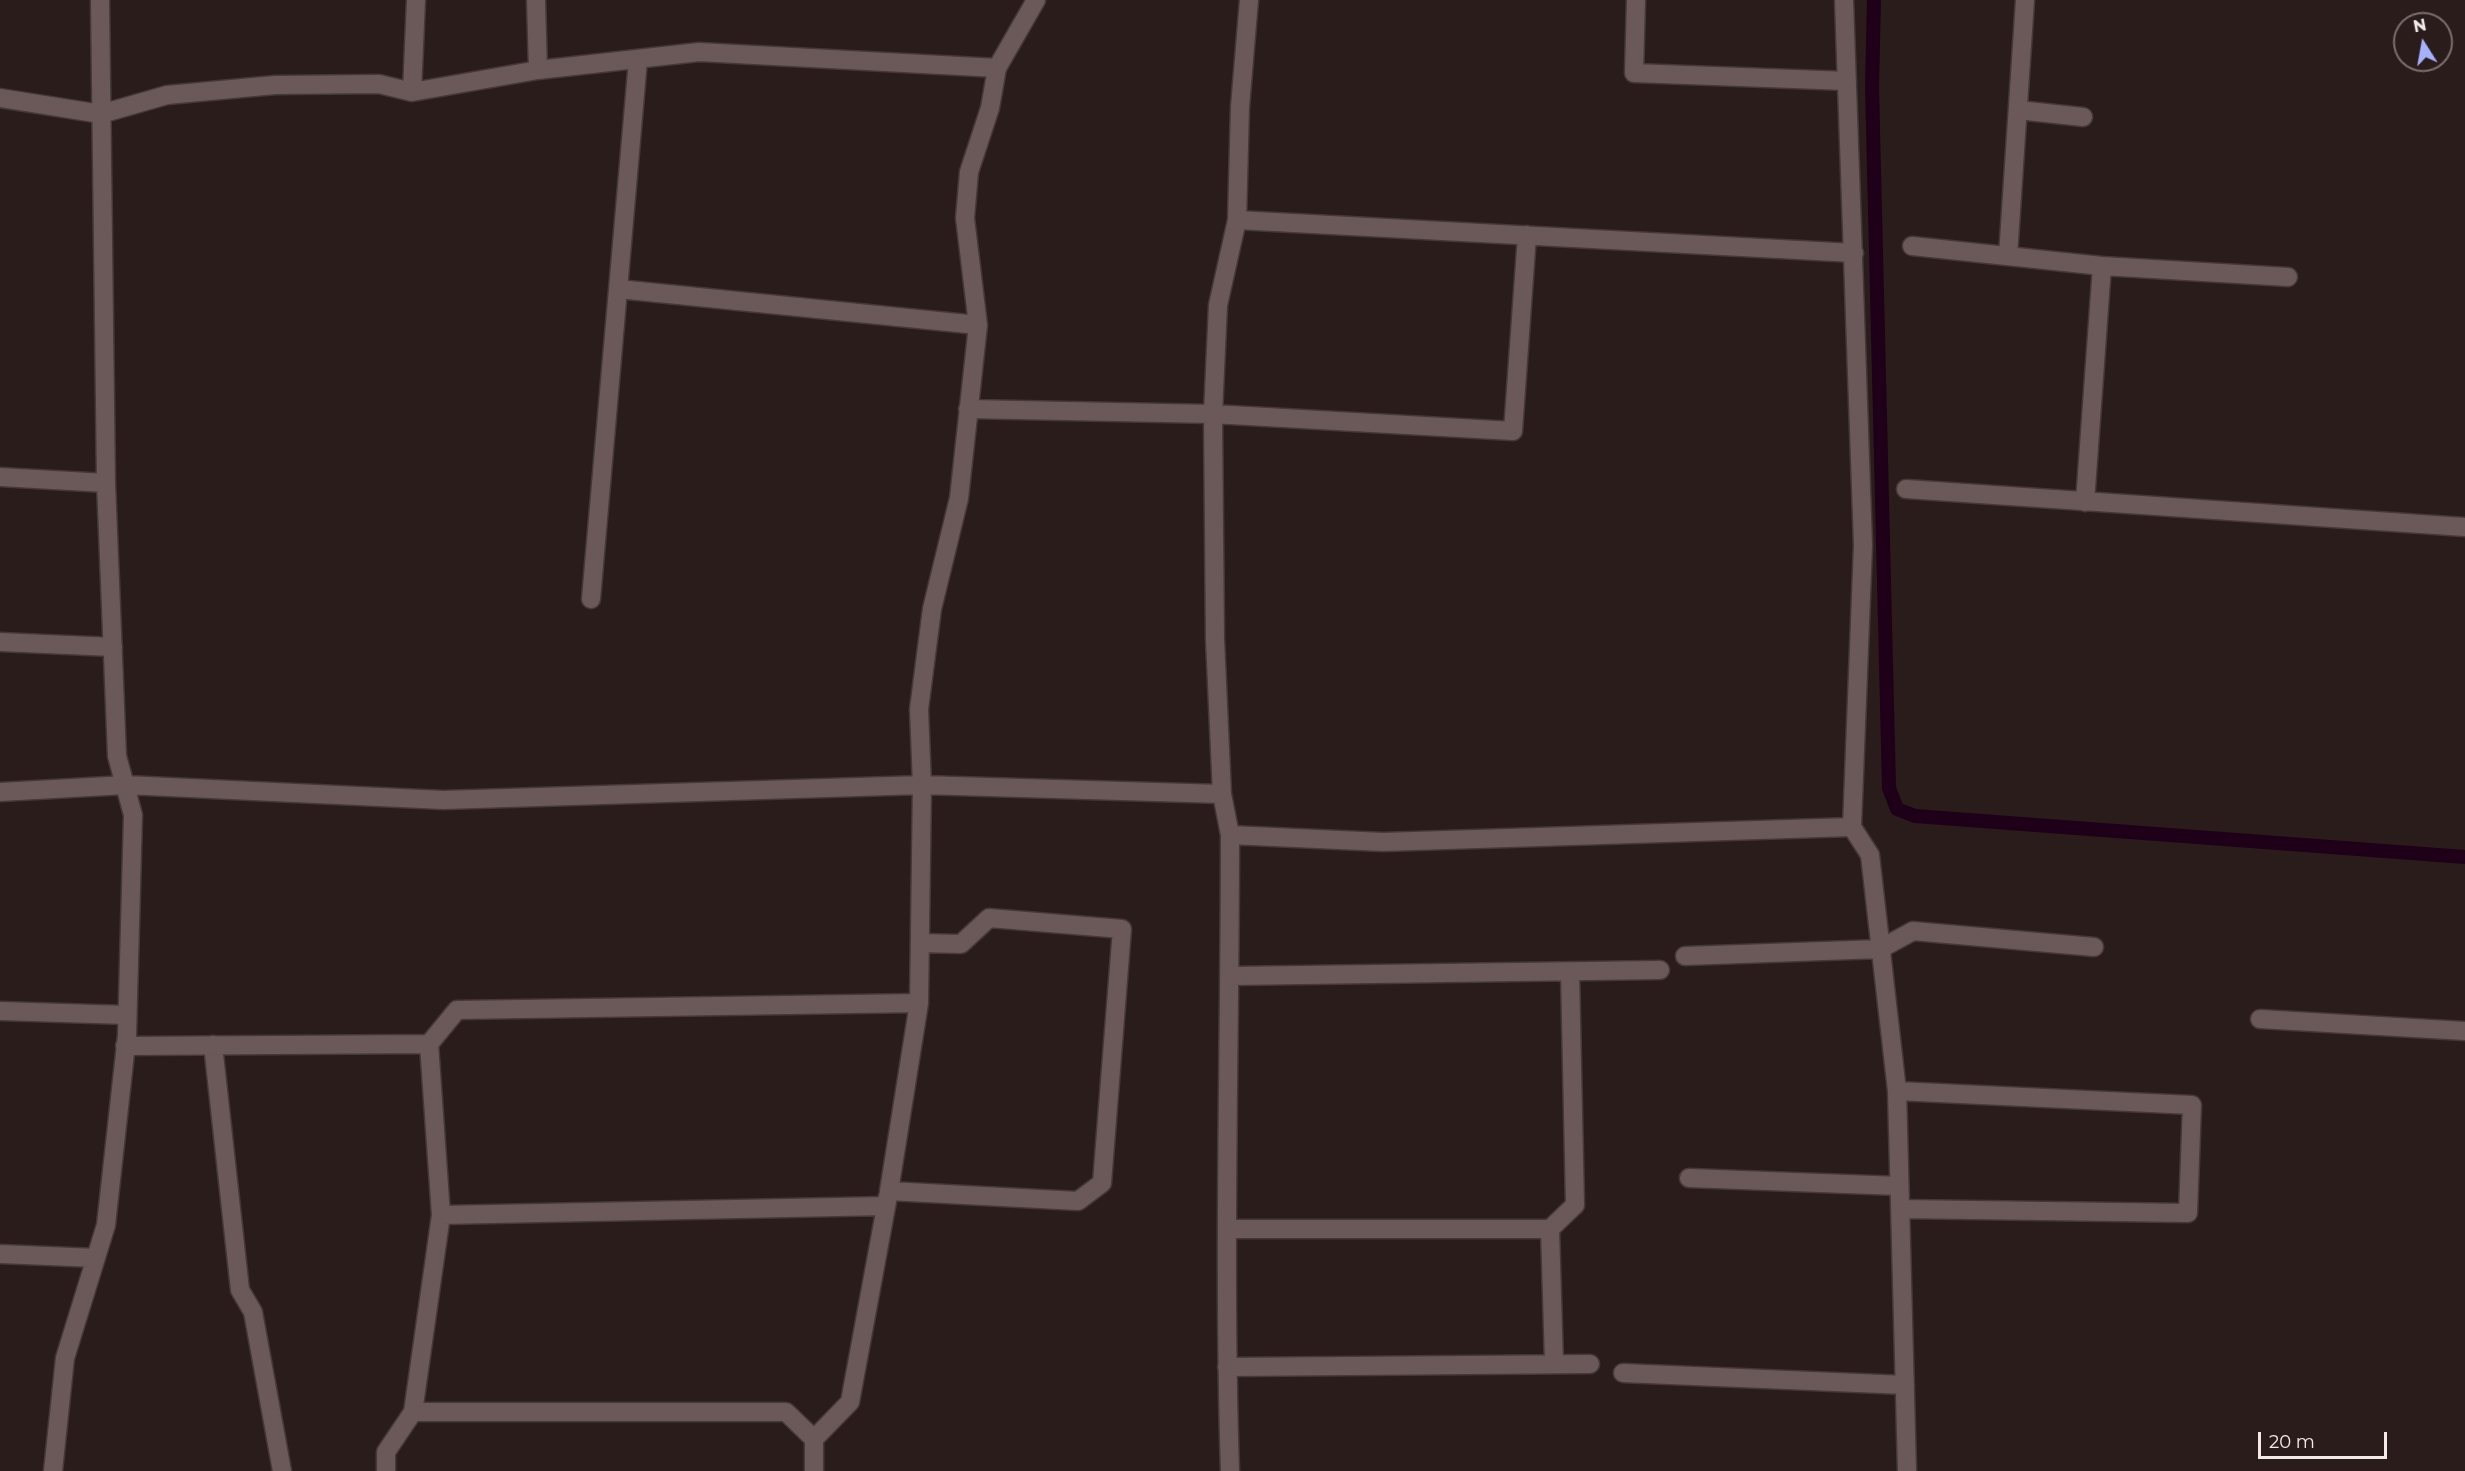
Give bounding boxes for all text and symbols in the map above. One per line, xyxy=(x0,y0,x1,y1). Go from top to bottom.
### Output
north arrow xyxy=(2393,12,2453,72)
text: N xyxy=(2412,15,2428,36)
scale bar xyxy=(2261,1420,2390,1458)
text: 20 m xyxy=(2269,1431,2315,1453)

